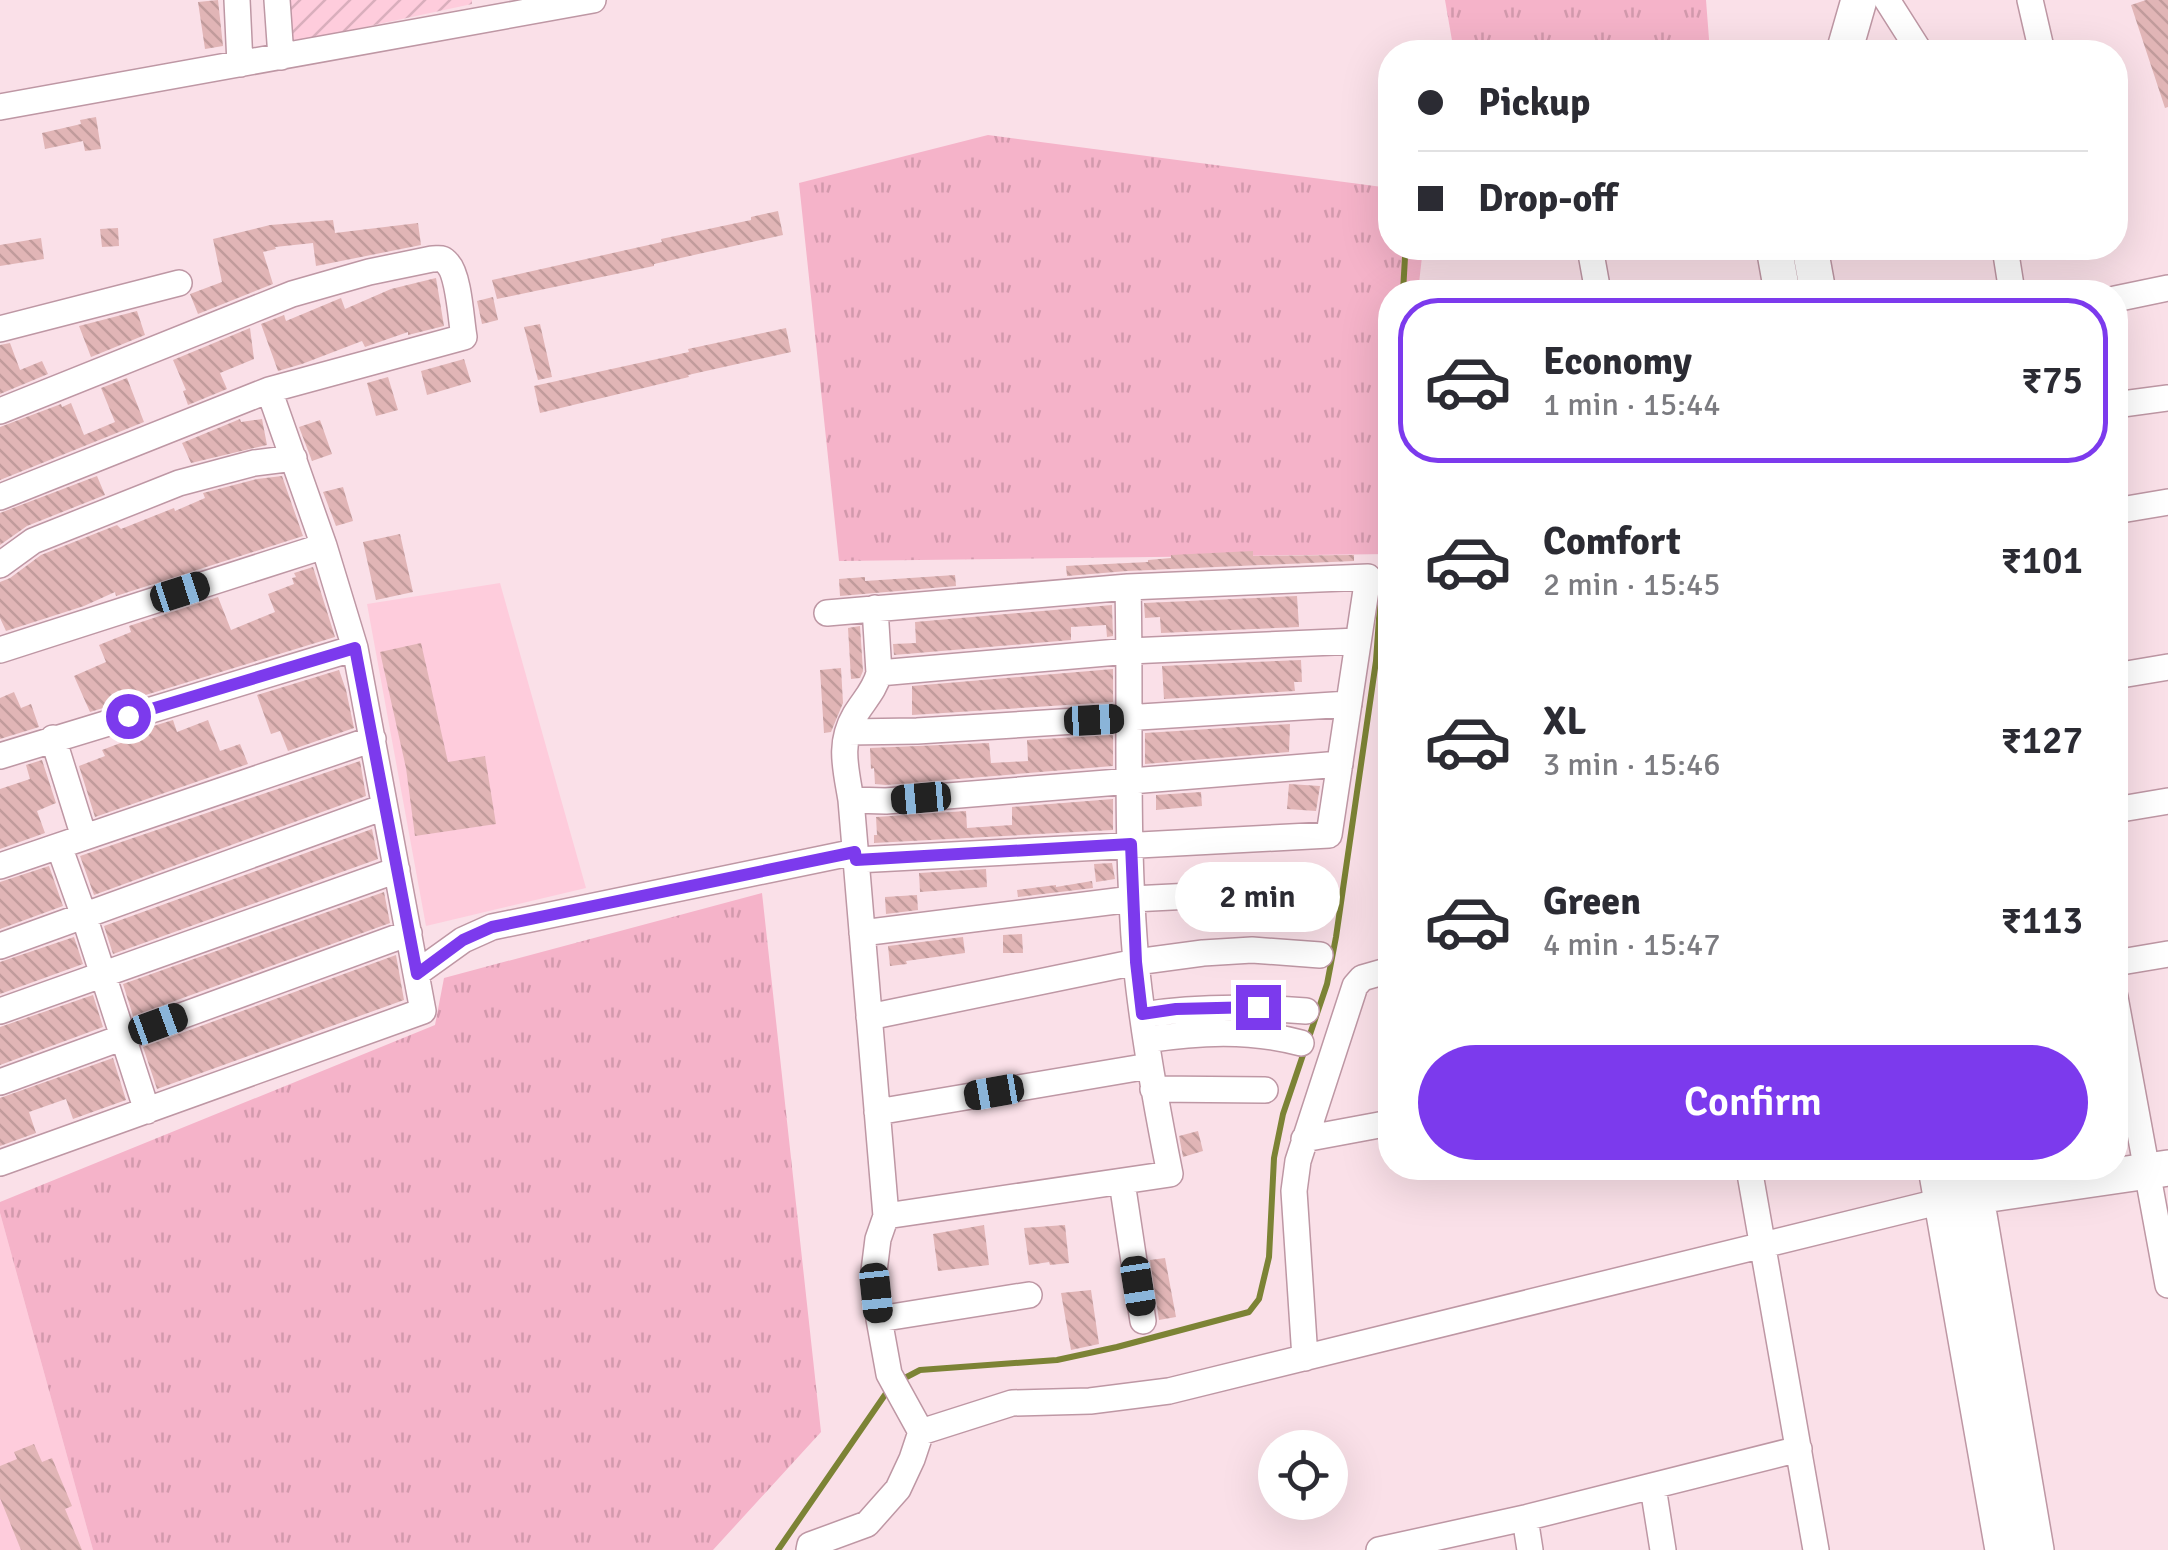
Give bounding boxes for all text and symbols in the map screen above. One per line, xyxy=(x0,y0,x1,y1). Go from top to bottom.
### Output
text: Pickup xyxy=(1478,79,1590,126)
text: Drop-off xyxy=(1478,175,1618,222)
icon: car xyxy=(1423,336,1513,426)
text: Economy xyxy=(1543,338,1692,385)
text: ₹75 xyxy=(2021,357,2083,404)
text: 1 min · 15:44 xyxy=(1543,385,1721,424)
icon: car xyxy=(1423,516,1513,606)
text: Comfort xyxy=(1543,518,1681,565)
text: ₹101 xyxy=(2001,537,2083,584)
text: 2 min · 15:45 xyxy=(1543,565,1721,604)
car xyxy=(147,568,213,616)
route start xyxy=(106,694,151,739)
icon: car xyxy=(1423,696,1513,786)
text: XL xyxy=(1543,698,1586,745)
car xyxy=(1063,703,1125,737)
text: ₹127 xyxy=(2001,717,2083,764)
text: 3 min · 15:46 xyxy=(1543,745,1721,784)
car xyxy=(890,780,952,816)
callout: 2 min xyxy=(1176,862,1340,932)
icon: car xyxy=(1423,876,1513,966)
text: 2 min xyxy=(1219,877,1296,916)
text: Green xyxy=(1543,878,1641,925)
text: ₹113 xyxy=(2001,897,2083,944)
text: 4 min · 15:47 xyxy=(1543,925,1721,964)
route end xyxy=(1236,985,1281,1030)
car xyxy=(125,1000,191,1048)
button: Confirm xyxy=(1418,1045,2088,1160)
car xyxy=(962,1072,1026,1112)
car xyxy=(1118,1254,1158,1318)
car xyxy=(858,1262,894,1324)
map controls xyxy=(1258,1430,1348,1520)
button: locate xyxy=(1258,1430,1348,1520)

